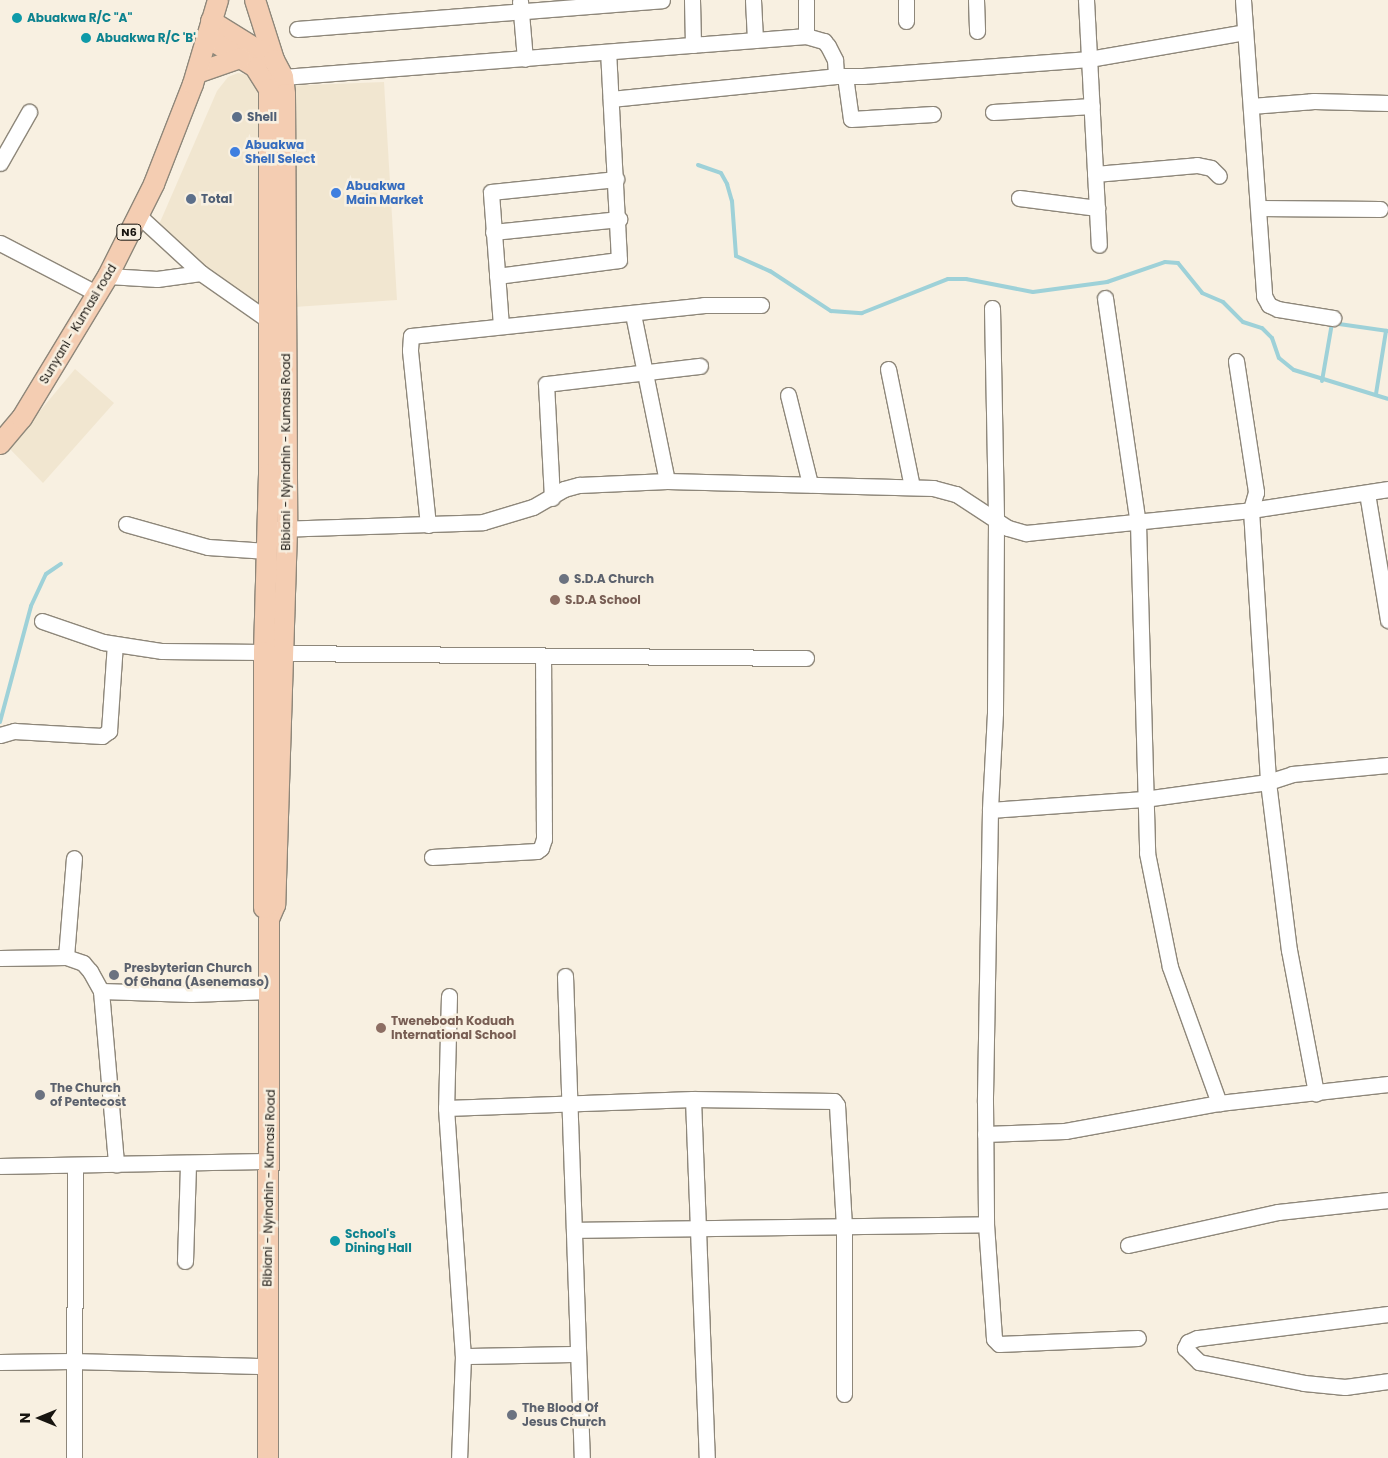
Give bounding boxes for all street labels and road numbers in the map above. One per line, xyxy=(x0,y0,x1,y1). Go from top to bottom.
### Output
road number: N6 xyxy=(115,223,143,240)
street label: Sunyani - Kumasi road xyxy=(37,262,119,386)
street label: Bibiani - Nyinahin - Kumasi Road xyxy=(279,353,293,551)
street label: Bibiani - Nyinahin - Kumasi Road xyxy=(260,1089,278,1287)

